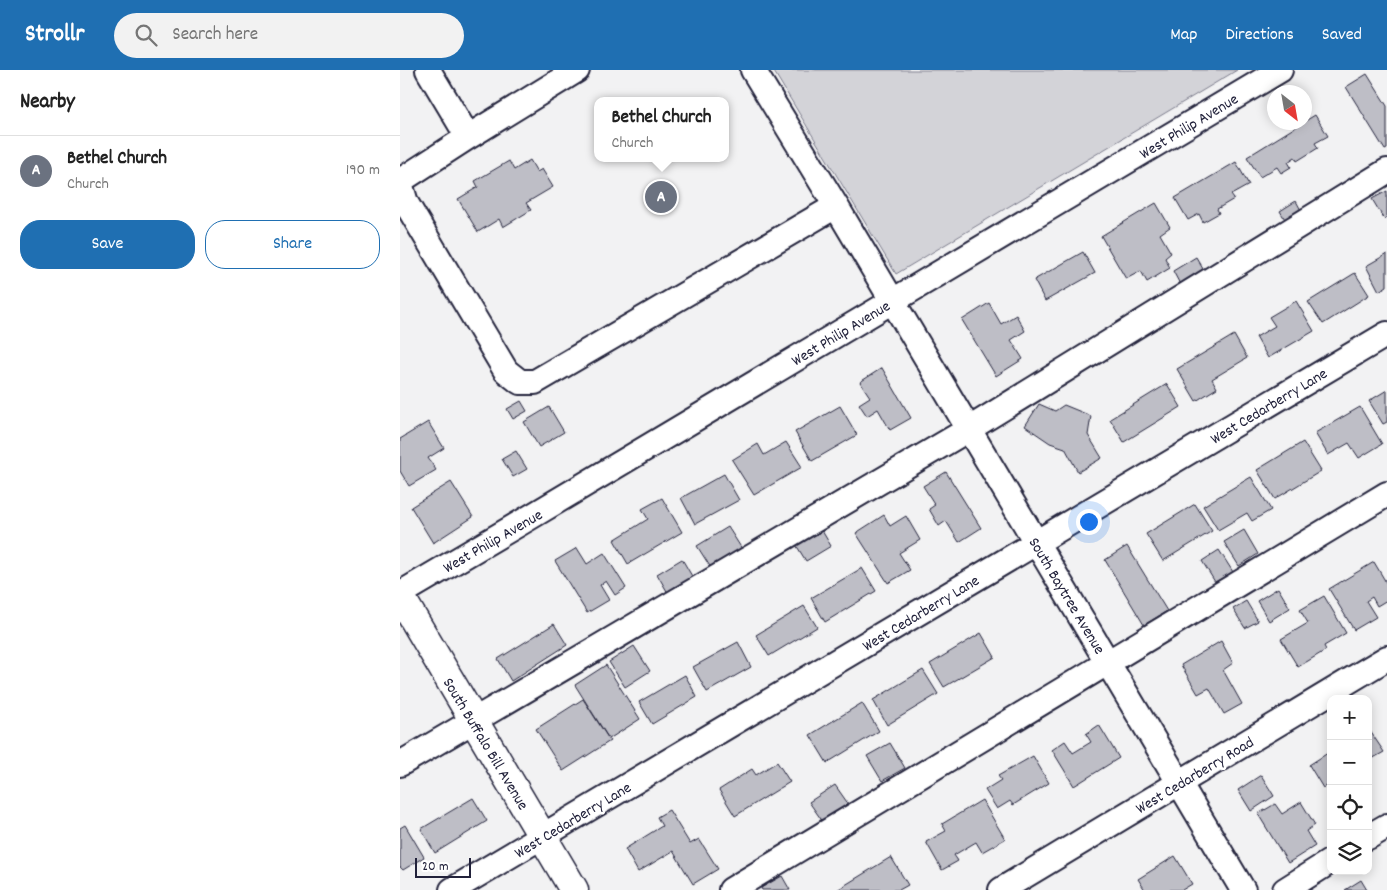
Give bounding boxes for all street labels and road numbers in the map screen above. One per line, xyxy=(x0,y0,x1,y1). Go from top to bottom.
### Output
street label: West Philip Avenue xyxy=(1136,89,1243,166)
street label: West Philip Avenue xyxy=(788,296,895,373)
street label: West Cedarberry Lane xyxy=(1206,363,1332,451)
street label: West Philip Avenue xyxy=(439,504,547,580)
street label: South Baytree Avenue xyxy=(1022,533,1110,659)
street label: West Cedarberry Lane xyxy=(858,570,984,658)
street label: South Buffalo Bill Avenue xyxy=(436,674,534,815)
street label: West Cedarberry Road xyxy=(1132,732,1259,821)
street label: West Cedarberry Lane xyxy=(510,777,636,865)

